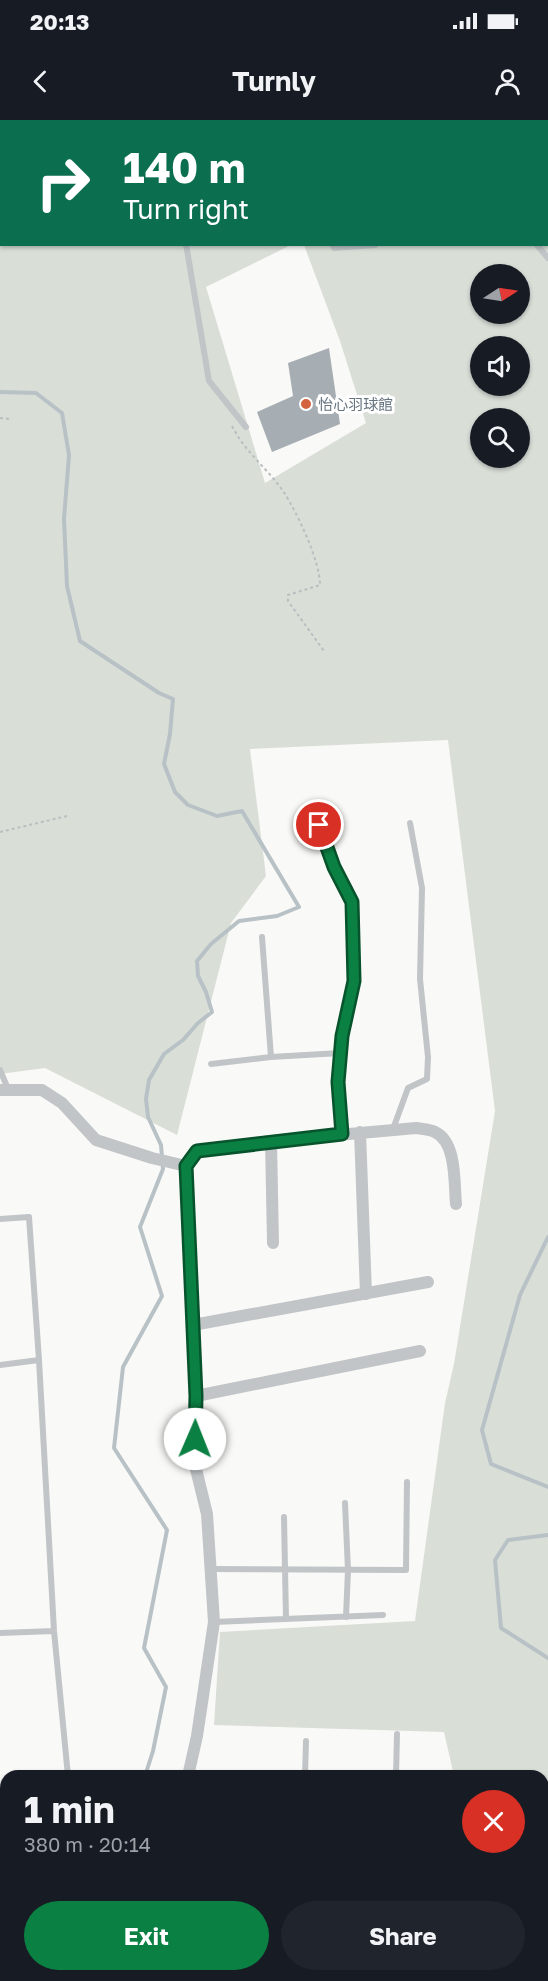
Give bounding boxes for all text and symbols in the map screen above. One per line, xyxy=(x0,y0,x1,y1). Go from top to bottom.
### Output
text: 20:13 xyxy=(30,8,90,35)
icon: back xyxy=(24,65,57,98)
text: Turnly xyxy=(232,65,316,97)
icon: person xyxy=(491,65,524,98)
text: 140 m xyxy=(123,142,245,192)
icon: right xyxy=(24,144,102,222)
text: Turn right xyxy=(123,193,249,225)
north arrow xyxy=(470,264,530,324)
map controls xyxy=(470,264,530,468)
button: sound xyxy=(470,336,530,396)
place label: 怡心羽球館 xyxy=(318,395,393,413)
marker: 怡心羽球館 xyxy=(299,397,313,411)
button: search xyxy=(470,408,530,468)
pin xyxy=(293,799,344,850)
icon: arrive xyxy=(302,808,335,841)
position arrow xyxy=(163,1407,227,1471)
text: 1 min xyxy=(24,1788,115,1831)
button: close xyxy=(462,1790,525,1853)
text: 380 m · 20:14 xyxy=(24,1832,151,1856)
button: Exit xyxy=(24,1901,269,1970)
button: Share xyxy=(281,1901,525,1970)

